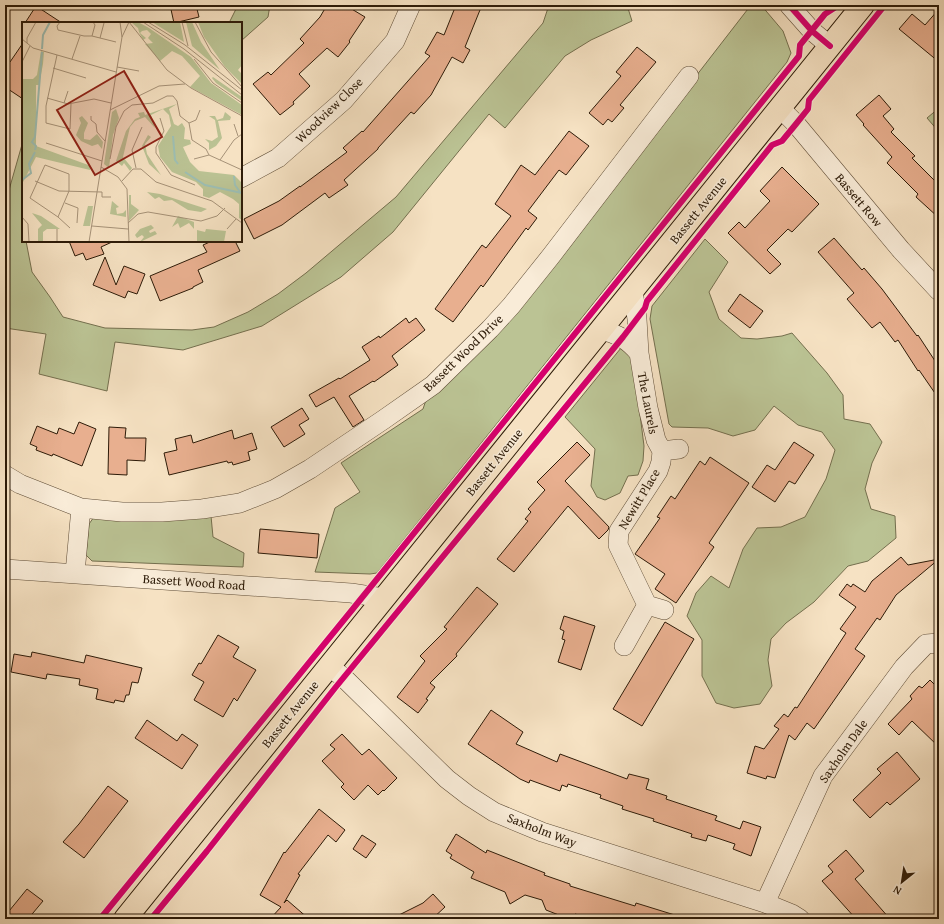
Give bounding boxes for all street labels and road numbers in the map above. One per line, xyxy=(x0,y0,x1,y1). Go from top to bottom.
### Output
street label: Woodview Close xyxy=(291,73,367,147)
street label: Bassett Row xyxy=(831,169,888,232)
street label: Bassett Avenue xyxy=(665,172,731,248)
street label: Bassett Wood Drive xyxy=(419,310,507,396)
street label: The Laurels xyxy=(633,370,663,436)
street label: Bassett Avenue xyxy=(461,424,527,500)
street label: Newitt Place xyxy=(613,465,665,533)
street label: Bassett Wood Road xyxy=(142,569,246,595)
street label: Bassett Avenue xyxy=(257,676,323,752)
street label: Saxholm Dale xyxy=(814,715,872,787)
street label: Saxholm Way xyxy=(504,808,580,852)

